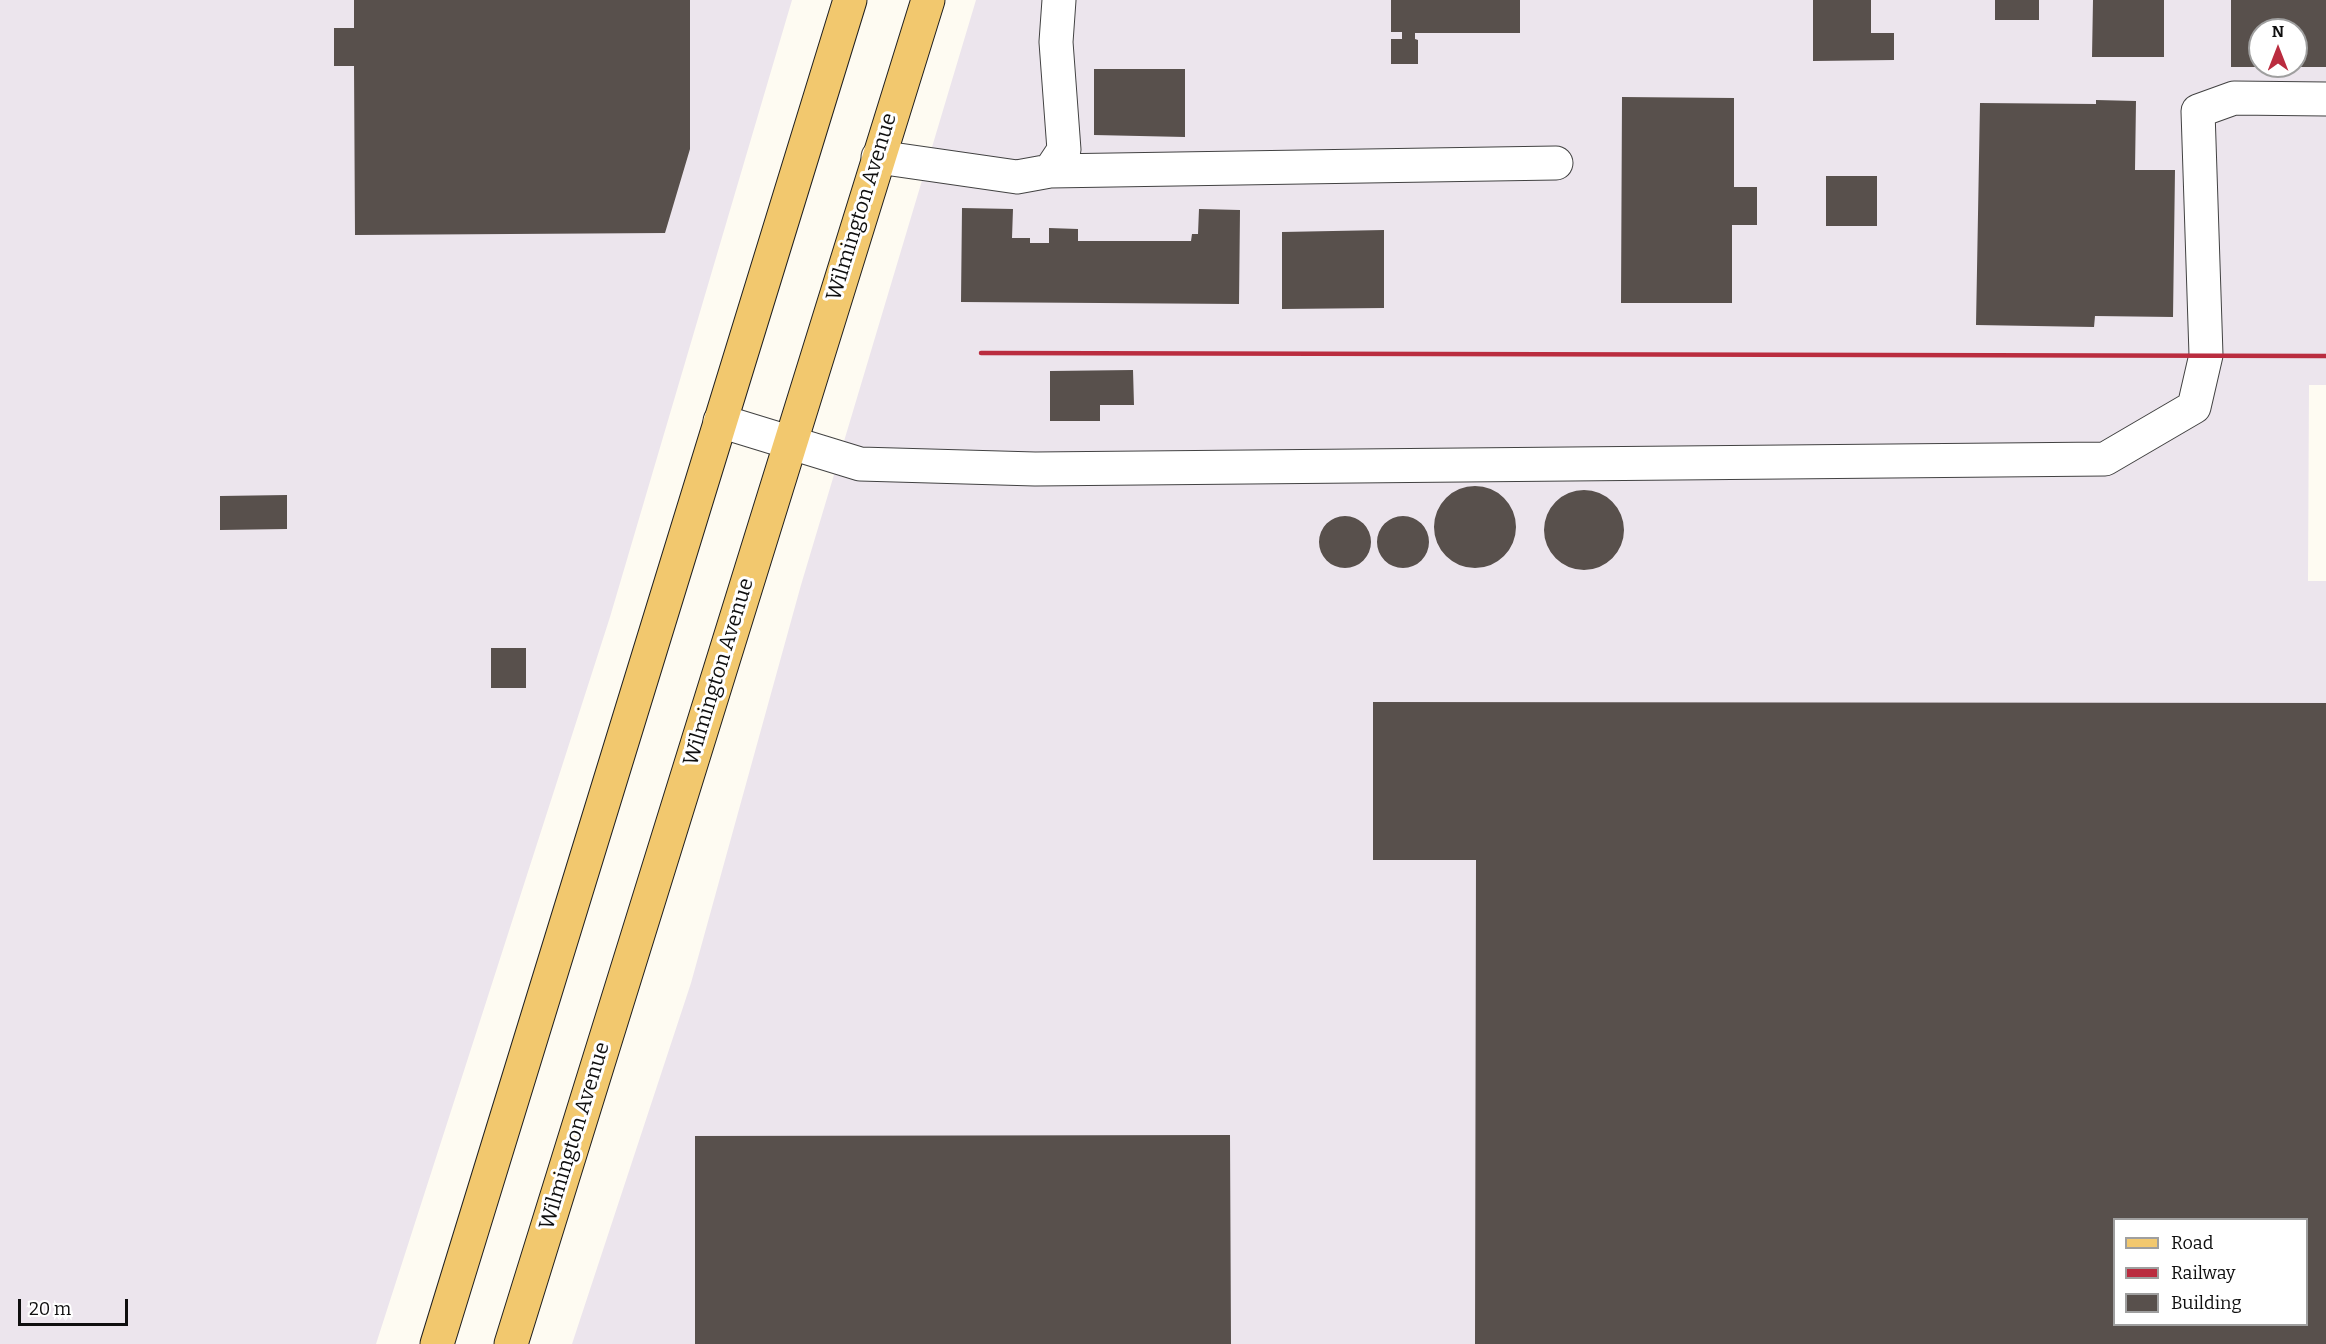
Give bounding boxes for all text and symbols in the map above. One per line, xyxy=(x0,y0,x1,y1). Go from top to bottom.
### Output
north arrow xyxy=(2248,18,2308,78)
text: N xyxy=(2272,22,2284,41)
street label: Wilmington Avenue xyxy=(821,110,903,304)
street label: Wilmington Avenue xyxy=(678,575,760,769)
street label: Wilmington Avenue xyxy=(534,1039,616,1233)
legend xyxy=(2113,1218,2308,1326)
text: Road xyxy=(2171,1232,2213,1254)
text: Railway xyxy=(2171,1262,2235,1284)
scale bar xyxy=(21,1287,130,1325)
text: Building xyxy=(2171,1292,2242,1314)
text: 20 m xyxy=(29,1298,71,1320)

